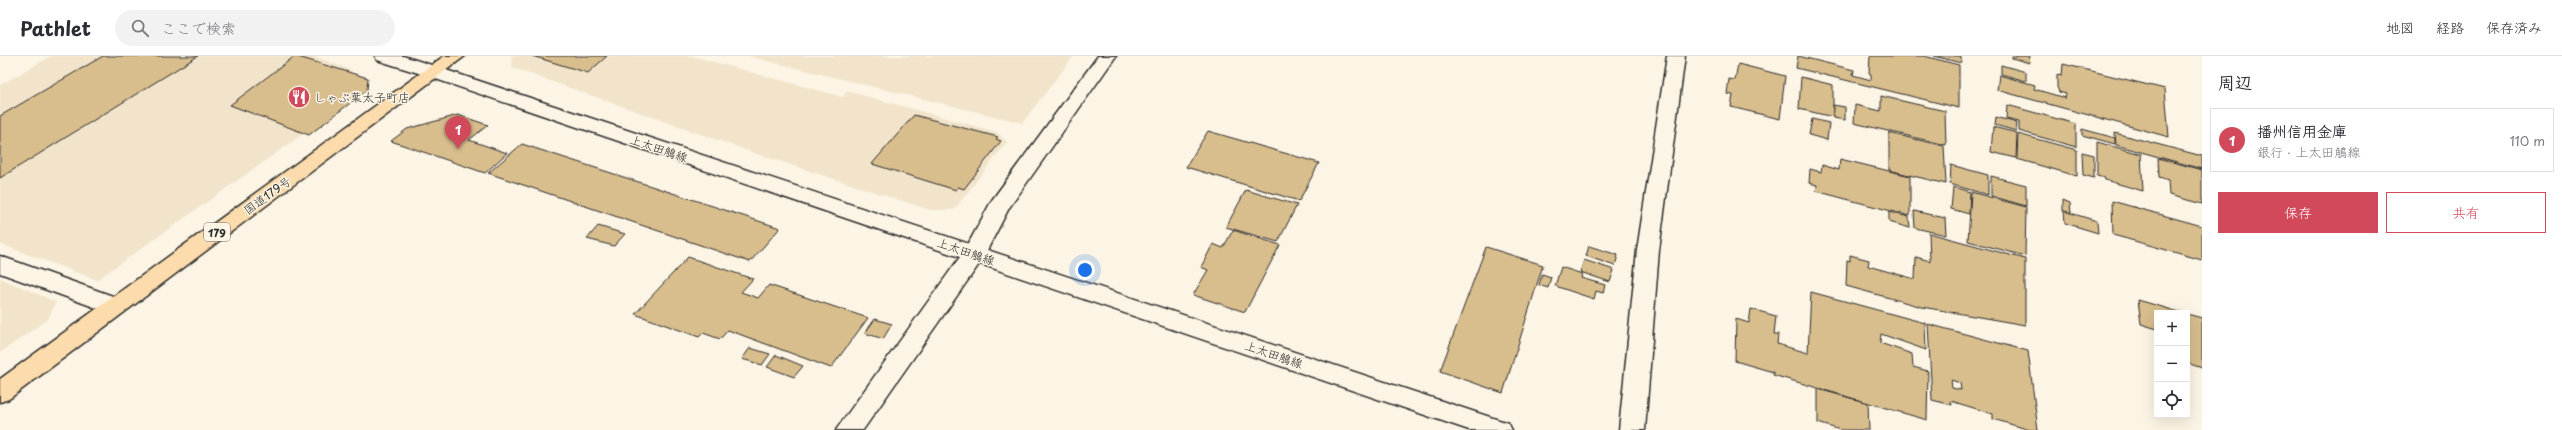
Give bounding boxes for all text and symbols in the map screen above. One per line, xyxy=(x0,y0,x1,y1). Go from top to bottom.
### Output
search box xyxy=(115,10,395,46)
text: Pathlet xyxy=(20,14,91,42)
text: ここで検索 xyxy=(161,16,236,39)
icon: search xyxy=(129,17,151,39)
text: 地図 xyxy=(2386,17,2414,38)
text: 経路 xyxy=(2436,17,2464,38)
text: 保存済み xyxy=(2486,17,2542,38)
text: 周辺 xyxy=(2218,69,2252,95)
restaurant icon: しゃぶ葉太子町店 xyxy=(286,84,312,110)
place label: しゃぶ葉太子町店 xyxy=(314,88,410,106)
pin: 1 xyxy=(445,116,471,149)
text: 播州信用金庫 xyxy=(2257,119,2347,142)
street label: 上太田鵤線 xyxy=(628,130,690,166)
text: 1 xyxy=(2229,131,2235,150)
text: 110 m xyxy=(2510,131,2545,150)
text: 銀行 · 上太田鵤線 xyxy=(2257,142,2360,161)
street label: 国道179号 xyxy=(240,172,294,218)
button: 保存 xyxy=(2218,192,2378,233)
button: 共有 xyxy=(2386,192,2546,233)
road number: 179 xyxy=(204,223,230,241)
street label: 上太田鵤線 xyxy=(935,233,997,269)
your location xyxy=(1075,260,1095,280)
map controls xyxy=(2154,310,2190,418)
button: + xyxy=(2154,310,2190,346)
street label: 上太田鵤線 xyxy=(1243,336,1305,372)
button: − xyxy=(2154,346,2190,382)
button: locate xyxy=(2154,382,2190,418)

